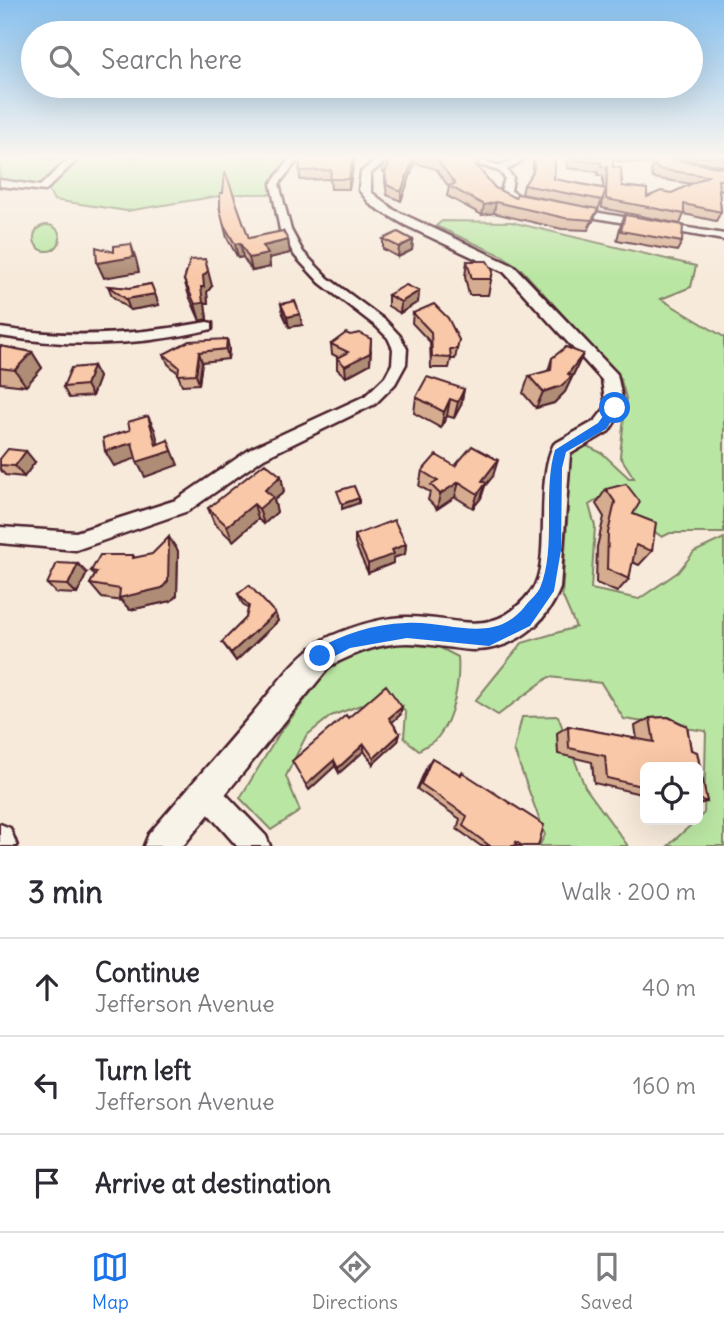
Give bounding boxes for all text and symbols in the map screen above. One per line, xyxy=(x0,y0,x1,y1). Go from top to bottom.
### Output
search box xyxy=(21,21,703,98)
icon: search xyxy=(45,41,83,79)
text: Search here xyxy=(101,43,242,76)
route start xyxy=(599,392,630,423)
route end xyxy=(304,640,335,671)
map controls xyxy=(640,762,703,825)
button: locate xyxy=(640,762,703,825)
text: 3 min xyxy=(28,873,103,911)
text: Walk · 200 m xyxy=(561,877,696,906)
text: Continue xyxy=(95,956,200,989)
icon: ahead xyxy=(28,968,66,1006)
text: 40 m xyxy=(642,973,696,1002)
text: Jefferson Avenue xyxy=(95,989,275,1018)
text: Turn left xyxy=(95,1054,191,1087)
icon: left xyxy=(28,1066,66,1104)
text: 160 m xyxy=(633,1071,696,1100)
text: Jefferson Avenue xyxy=(95,1087,275,1116)
icon: arrive xyxy=(28,1164,66,1202)
text: Arrive at destination xyxy=(95,1167,331,1200)
tab: Map xyxy=(91,1248,129,1314)
tab: Directions xyxy=(312,1248,398,1314)
tab: Saved xyxy=(581,1248,633,1314)

